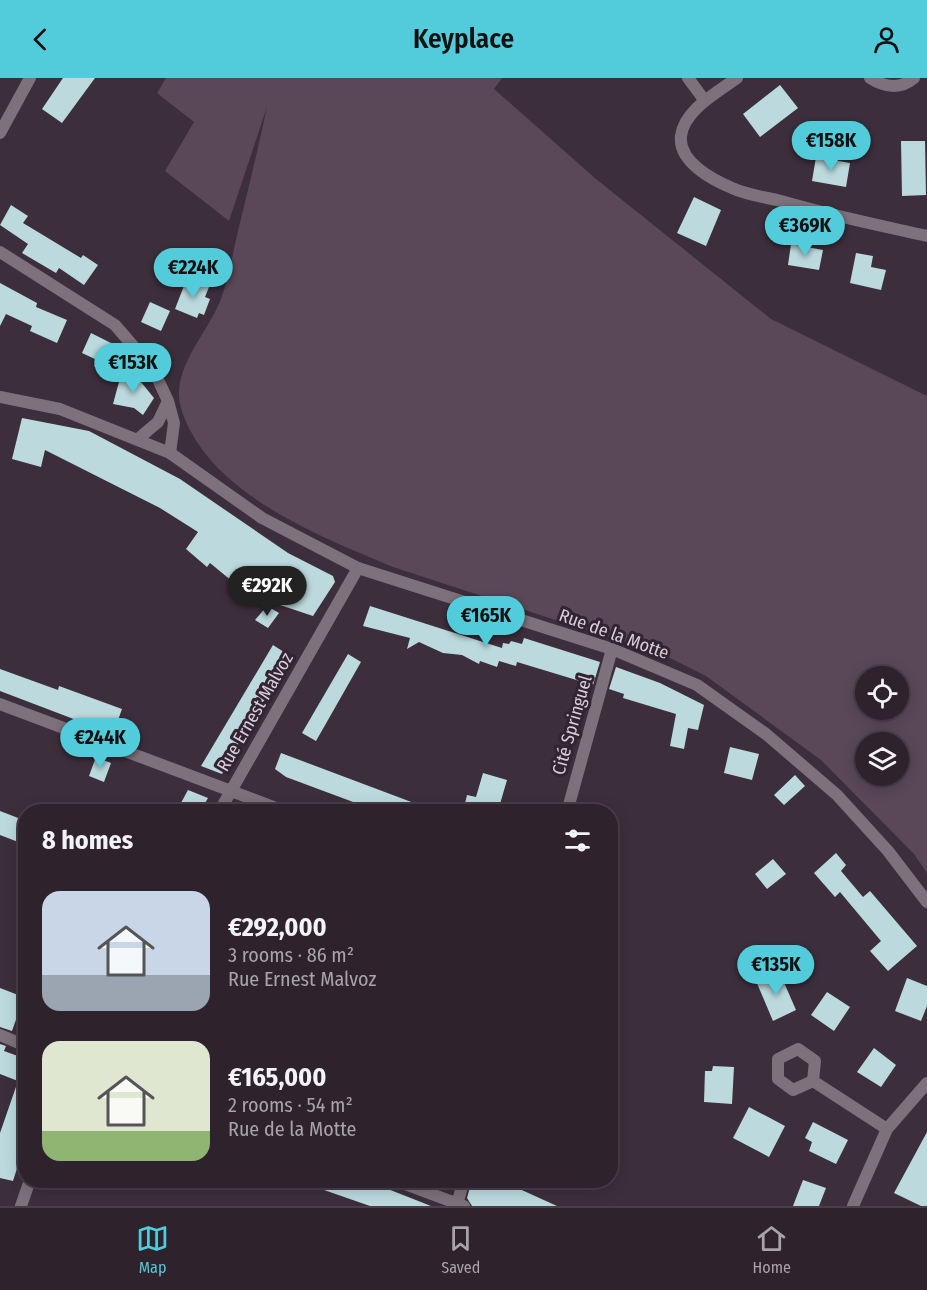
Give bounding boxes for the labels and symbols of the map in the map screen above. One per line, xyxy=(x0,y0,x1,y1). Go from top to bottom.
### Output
pin: €158K xyxy=(789,121,873,172)
pin: €369K xyxy=(763,206,847,257)
pin: €224K xyxy=(151,248,235,299)
pin: €153K xyxy=(91,343,175,394)
pin: €292K xyxy=(225,566,309,617)
pin: €165K xyxy=(444,596,528,647)
street label: Rue de la Motte xyxy=(556,604,672,664)
street label: Rue Ernest Malvoz xyxy=(212,649,298,775)
street label: Cité Springuel xyxy=(547,672,597,777)
pin: €244K xyxy=(58,718,142,769)
pin: €135K xyxy=(734,945,818,996)

